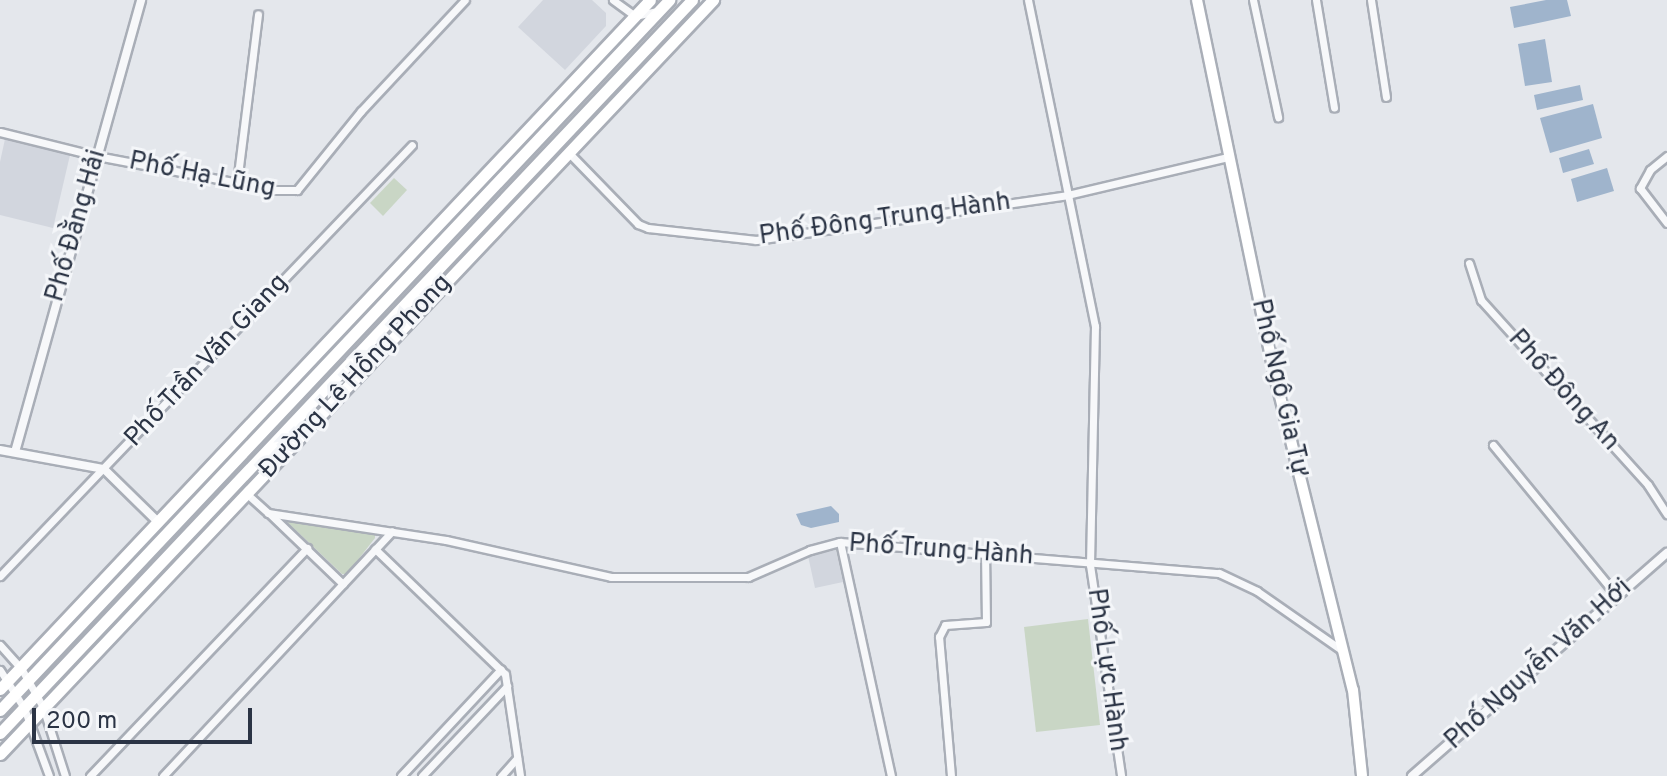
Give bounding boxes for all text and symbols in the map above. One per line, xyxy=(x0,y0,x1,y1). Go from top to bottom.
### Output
street label: Phố Đằng Hải xyxy=(40,146,114,306)
street label: Phố Hạ Lũng xyxy=(126,147,278,205)
street label: Phố Đông Trung Hành xyxy=(757,187,1013,253)
street label: Phố Trần Văn Giang xyxy=(118,267,296,455)
street label: Đường Lê Hồng Phong xyxy=(253,268,459,486)
street label: Phố Ngô Gia Tự xyxy=(1243,296,1315,480)
street label: Phố Đông An xyxy=(1500,324,1626,458)
street label: Phố Trung Hành xyxy=(847,529,1035,573)
street label: Phố Nguyễn Văn Hới xyxy=(1439,573,1639,757)
street label: Phố Lực Hành xyxy=(1079,586,1133,754)
scale bar xyxy=(36,692,256,742)
text: 200 m xyxy=(46,707,117,737)

